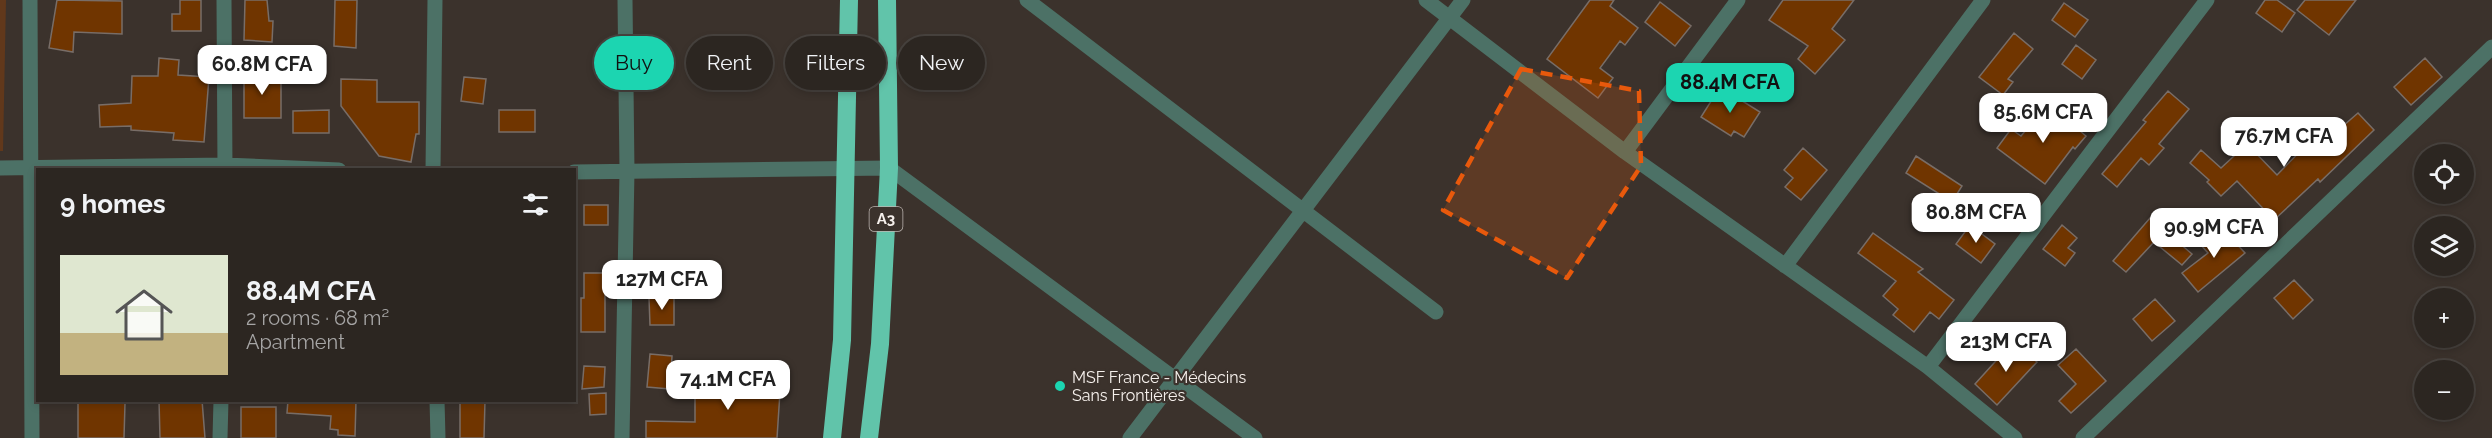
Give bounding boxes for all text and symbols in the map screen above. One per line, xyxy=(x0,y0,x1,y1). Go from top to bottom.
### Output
chip: Buy xyxy=(594,36,674,90)
chip: Rent xyxy=(686,36,773,90)
chip: Filters xyxy=(785,36,886,90)
chip: New xyxy=(898,36,985,90)
pin: 60.8M CFA xyxy=(193,45,331,96)
text: 60.8M CFA xyxy=(212,52,312,76)
pin: 88.4M CFA xyxy=(1661,63,1799,114)
text: 88.4M CFA xyxy=(1680,70,1780,94)
pin: 85.6M CFA xyxy=(1974,93,2112,144)
text: 85.6M CFA xyxy=(1993,100,2093,124)
pin: 76.7M CFA xyxy=(2215,117,2353,168)
text: 76.7M CFA xyxy=(2235,124,2333,148)
map controls xyxy=(2414,144,2474,420)
button: locate xyxy=(2414,144,2474,204)
icon: filters xyxy=(519,188,552,221)
text: 9 homes xyxy=(60,189,166,219)
pin: 80.8M CFA xyxy=(1907,193,2045,244)
text: 80.8M CFA xyxy=(1926,200,2026,224)
road number: A3 xyxy=(870,207,902,231)
pin: 90.9M CFA xyxy=(2145,208,2283,259)
text: 90.9M CFA xyxy=(2164,215,2264,239)
button: layers xyxy=(2414,216,2474,276)
pin: 127M CFA xyxy=(600,260,724,311)
text: 127M CFA xyxy=(616,267,708,291)
text: 88.4M CFA xyxy=(246,276,376,306)
icon: home xyxy=(108,279,180,351)
button: + xyxy=(2414,288,2474,348)
text: 2 rooms · 68 m² xyxy=(246,306,389,330)
pin: 213M CFA xyxy=(1944,322,2068,373)
text: 213M CFA xyxy=(1960,329,2052,353)
text: Apartment xyxy=(246,330,345,354)
pin: 74.1M CFA xyxy=(659,360,797,411)
button: − xyxy=(2414,360,2474,420)
text: 74.1M CFA xyxy=(680,367,776,391)
place label: MSF France - Médecins Sans Frontières xyxy=(1072,368,1247,405)
marker: MSF France - Médecins Sans Frontières xyxy=(1053,379,1067,393)

